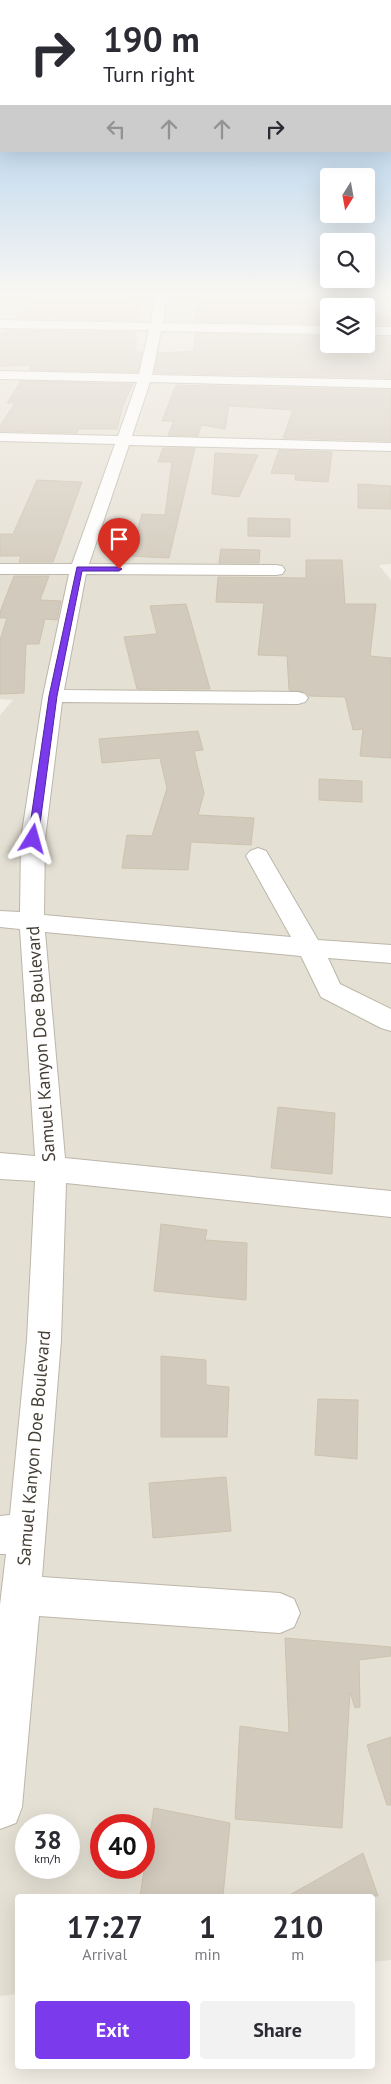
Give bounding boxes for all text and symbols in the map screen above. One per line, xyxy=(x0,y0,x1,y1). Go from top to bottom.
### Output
text: 190 m xyxy=(103,16,200,62)
icon: right xyxy=(20,20,85,85)
text: Turn right xyxy=(103,60,195,88)
icon: left xyxy=(102,115,130,143)
icon: ahead xyxy=(155,115,183,143)
icon: ahead xyxy=(208,115,236,143)
icon: right xyxy=(261,115,289,143)
north arrow xyxy=(320,168,375,222)
map controls xyxy=(320,168,375,353)
button: search xyxy=(320,233,375,288)
button: layers xyxy=(320,298,375,353)
pin xyxy=(98,518,140,569)
icon: arrive xyxy=(105,525,133,553)
position arrow xyxy=(6,812,58,864)
street label: Samuel Kanyon Doe Boulevard xyxy=(21,925,60,1163)
street label: Samuel Kanyon Doe Boulevard xyxy=(12,1329,55,1567)
speed limit sign: 40 xyxy=(90,1814,155,1879)
text: 38 xyxy=(33,1824,62,1856)
text: km/h xyxy=(34,1851,61,1866)
text: 17:27 xyxy=(67,1907,143,1946)
text: 1 xyxy=(199,1907,216,1946)
text: 210 xyxy=(272,1907,323,1946)
text: Arrival xyxy=(82,1944,127,1964)
text: min xyxy=(195,1944,221,1964)
text: m xyxy=(291,1944,304,1964)
button: Exit xyxy=(35,2001,190,2059)
button: Share xyxy=(200,2001,355,2059)

